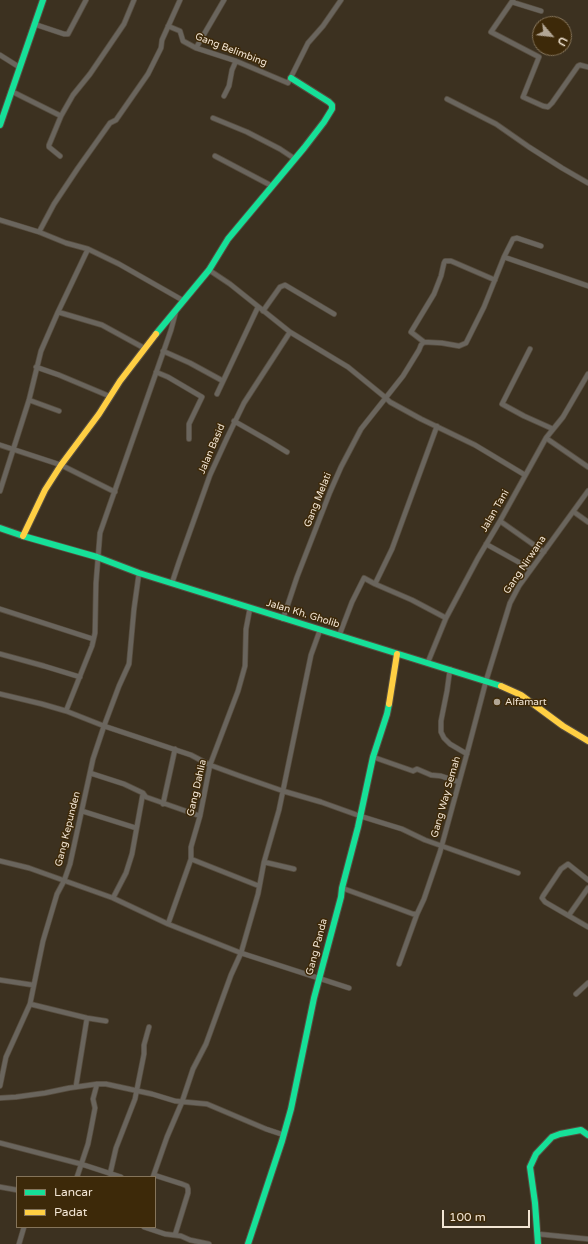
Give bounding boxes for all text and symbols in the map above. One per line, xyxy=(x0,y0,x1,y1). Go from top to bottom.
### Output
north arrow xyxy=(532,16,572,56)
street label: Gang Belimbing xyxy=(193,31,269,69)
text: U xyxy=(554,35,570,48)
street label: Jalan Basid xyxy=(196,422,228,476)
street label: Gang Melati xyxy=(302,471,334,529)
street label: Jalan Tani xyxy=(478,488,512,534)
street label: Gang Nirwana xyxy=(501,534,549,596)
street label: Jalan Kh. Gholib xyxy=(265,597,341,631)
place label: Alfamart xyxy=(505,696,547,708)
marker: Alfamart xyxy=(492,697,502,707)
street label: Gang Way Semah xyxy=(429,755,463,839)
street label: Gang Dahlia xyxy=(185,758,209,818)
street label: Gang Kepunden xyxy=(53,790,83,868)
street label: Gang Panda xyxy=(304,917,330,977)
legend xyxy=(16,1176,156,1228)
text: Lancar xyxy=(54,1185,93,1199)
scale bar xyxy=(444,1202,532,1228)
text: Padat xyxy=(54,1205,87,1219)
text: 100 m xyxy=(449,1210,486,1224)

